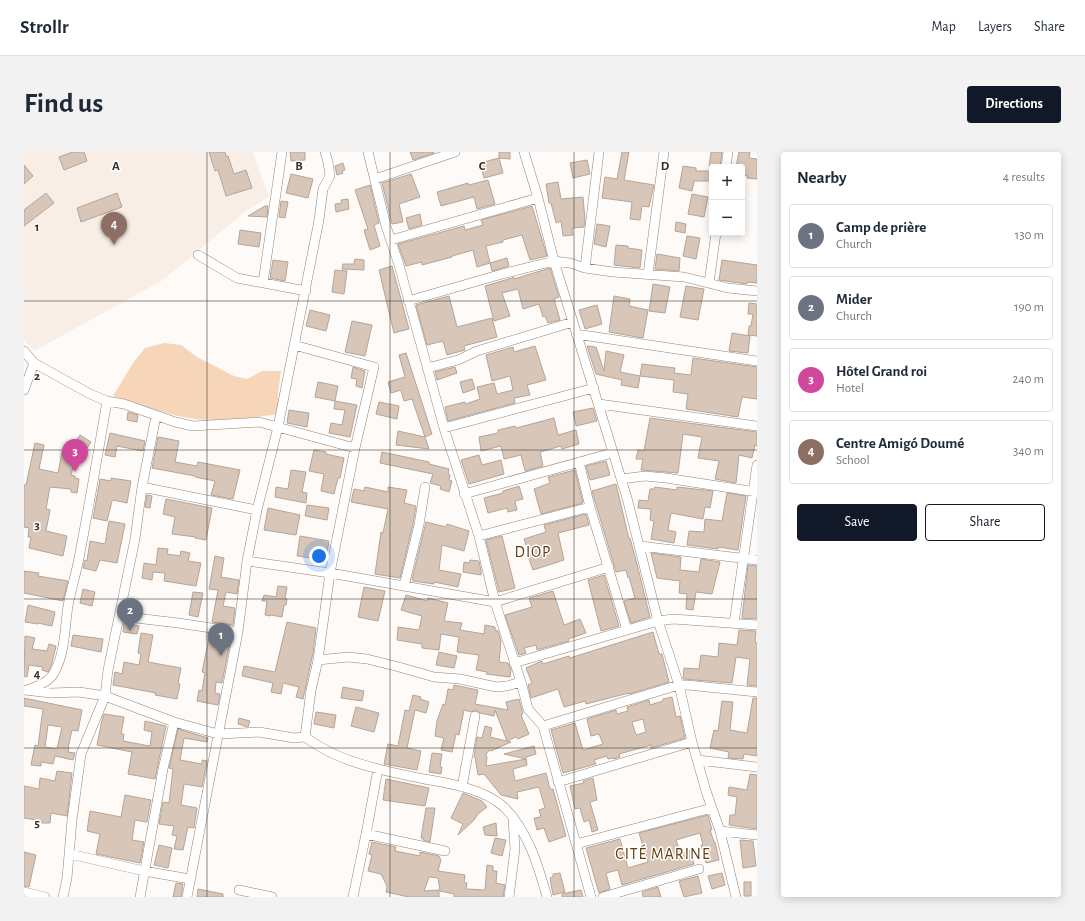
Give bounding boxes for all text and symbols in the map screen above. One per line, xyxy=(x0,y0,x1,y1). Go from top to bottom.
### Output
text: Strollr xyxy=(20,18,69,37)
text: Map xyxy=(931,20,956,34)
text: Layers xyxy=(978,20,1012,34)
text: Share xyxy=(1034,20,1065,34)
button: Directions xyxy=(967,86,1061,123)
text: Find us xyxy=(24,90,103,118)
text: A xyxy=(112,160,120,173)
text: B xyxy=(295,160,303,173)
text: C xyxy=(479,160,486,173)
text: D xyxy=(661,160,670,173)
map controls xyxy=(709,164,745,236)
button: + xyxy=(709,164,745,200)
text: Nearby xyxy=(797,169,847,186)
text: 4 results xyxy=(1003,171,1045,184)
button: − xyxy=(709,200,745,236)
pin: 4 xyxy=(101,212,127,245)
text: Camp de prière xyxy=(836,220,926,235)
text: 1 xyxy=(35,221,39,234)
text: 1 xyxy=(809,229,813,242)
text: 130 m xyxy=(1015,229,1044,242)
text: Church xyxy=(836,238,872,251)
text: Mider xyxy=(836,292,872,307)
text: 2 xyxy=(808,301,814,314)
text: 190 m xyxy=(1014,301,1044,314)
text: Church xyxy=(836,310,872,323)
text: Hôtel Grand roi xyxy=(836,364,927,379)
text: 2 xyxy=(34,370,40,383)
text: 3 xyxy=(808,373,814,386)
text: 240 m xyxy=(1012,373,1044,386)
text: Hotel xyxy=(836,382,864,395)
text: Centre Amigó Doumé xyxy=(836,436,964,451)
pin: 3 xyxy=(62,439,88,472)
text: 4 xyxy=(808,445,814,458)
text: 340 m xyxy=(1013,445,1044,458)
text: School xyxy=(836,454,870,467)
button: Save xyxy=(797,504,917,541)
button: Share xyxy=(925,504,1045,541)
text: 3 xyxy=(34,519,40,532)
district label: DIOP xyxy=(515,544,551,560)
your location xyxy=(309,546,329,566)
pin: 2 xyxy=(117,598,143,631)
pin: 1 xyxy=(208,623,234,656)
text: 4 xyxy=(34,668,41,681)
text: 5 xyxy=(34,817,40,830)
district label: CITÉ MARINE xyxy=(615,844,711,862)

